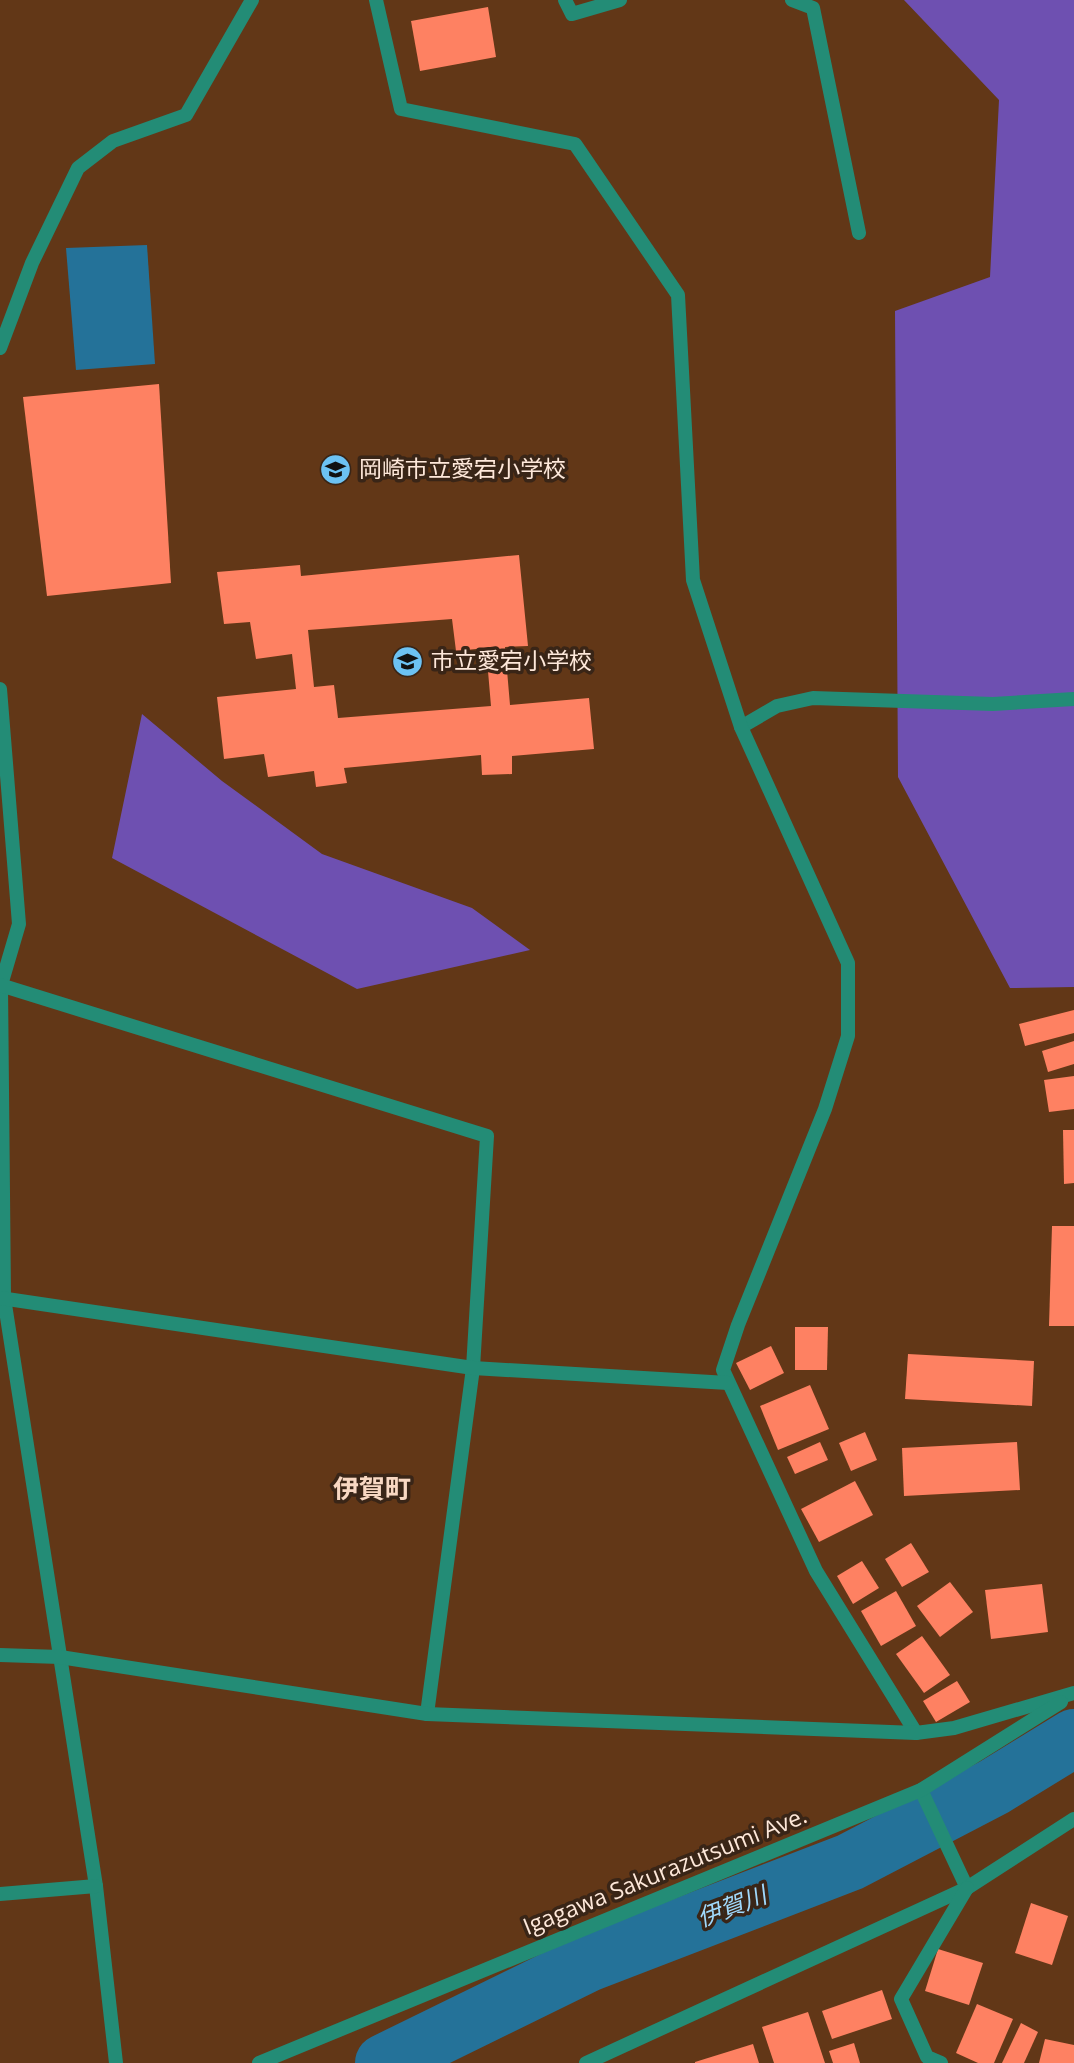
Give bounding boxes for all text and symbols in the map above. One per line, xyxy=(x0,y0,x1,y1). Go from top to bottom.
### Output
school or university icon: 岡崎市立愛宕小学校 xyxy=(319,452,353,486)
place label: 岡崎市立愛宕小学校 xyxy=(359,452,566,484)
school or university icon: 市立愛宕小学校 xyxy=(391,644,425,678)
place label: 市立愛宕小学校 xyxy=(431,644,592,676)
district label: 伊賀町 xyxy=(333,1470,411,1506)
street label: Igagawa Sakurazutsumi Ave. xyxy=(518,1798,811,1942)
water label: 伊賀川 xyxy=(692,1876,774,1934)

